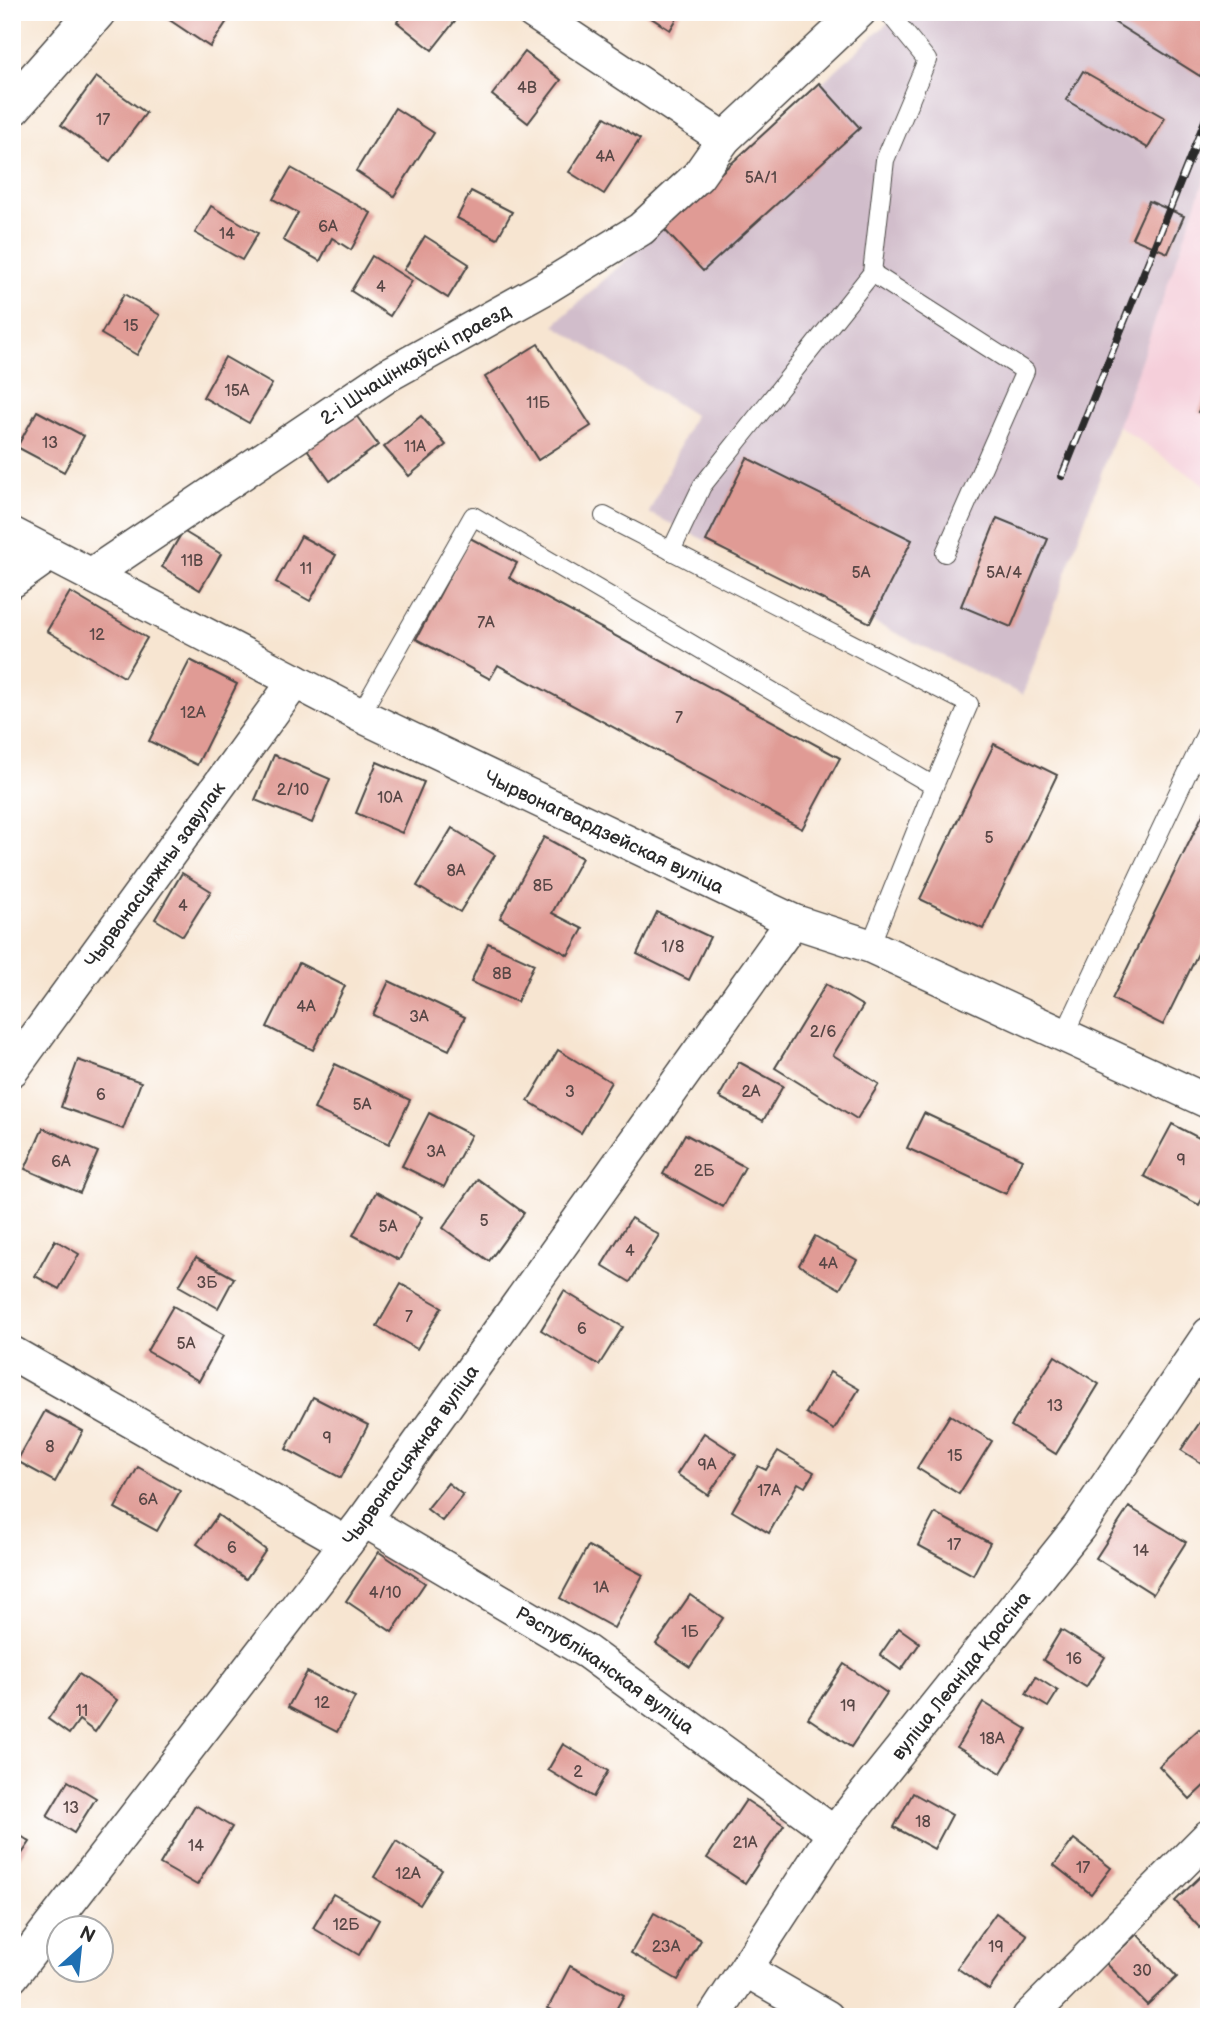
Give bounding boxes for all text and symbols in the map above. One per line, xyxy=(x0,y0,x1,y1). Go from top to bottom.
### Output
house number: 4В xyxy=(517,79,537,98)
house number: 17 xyxy=(96,111,110,130)
house number: 4А xyxy=(595,148,615,167)
house number: 5А/1 xyxy=(745,169,777,188)
house number: 6А xyxy=(318,218,338,237)
house number: 14 xyxy=(219,225,235,244)
house number: 4 xyxy=(376,278,386,297)
street label: 2-і Шчацінкаўскі праезд xyxy=(316,299,515,430)
house number: 15 xyxy=(123,317,139,336)
house number: 15А xyxy=(224,382,250,401)
house number: 11Б xyxy=(526,394,551,413)
house number: 13 xyxy=(42,434,58,453)
house number: 11А xyxy=(404,438,426,457)
house number: 11В xyxy=(181,552,203,571)
house number: 11 xyxy=(300,560,312,579)
house number: 5А xyxy=(852,564,871,583)
house number: 5А/4 xyxy=(986,564,1022,583)
house number: 7А xyxy=(477,614,495,633)
house number: 12 xyxy=(89,626,105,645)
house number: 12А xyxy=(180,704,206,723)
house number: 7 xyxy=(675,709,683,728)
street label: Чырвонагвардзейская вуліца xyxy=(480,766,727,899)
street label: Чырвонасцяжны завулак xyxy=(80,778,231,973)
house number: 2/10 xyxy=(277,781,309,800)
house number: 10А xyxy=(377,789,403,808)
house number: 5 xyxy=(984,829,994,848)
house number: 8А xyxy=(446,862,466,881)
house number: 8Б xyxy=(533,877,554,896)
house number: 4 xyxy=(178,897,188,916)
house number: 1/8 xyxy=(662,938,684,957)
house number: 8В xyxy=(492,965,512,984)
house number: 4А xyxy=(296,998,316,1017)
house number: 3А xyxy=(409,1008,429,1027)
house number: 2/6 xyxy=(810,1023,836,1042)
house number: 3 xyxy=(565,1083,575,1102)
house number: 2А xyxy=(741,1083,761,1102)
house number: 6 xyxy=(96,1086,106,1105)
house number: 5А xyxy=(353,1096,372,1115)
house number: 3А xyxy=(426,1143,446,1162)
house number: 9 xyxy=(1176,1151,1186,1170)
house number: 6А xyxy=(51,1153,71,1172)
house number: 2Б xyxy=(694,1162,715,1181)
house number: 5 xyxy=(479,1212,489,1231)
house number: 5А xyxy=(379,1218,398,1237)
house number: 4 xyxy=(625,1242,635,1261)
house number: 4А xyxy=(818,1255,838,1274)
house number: 3Б xyxy=(197,1274,218,1293)
house number: 7 xyxy=(405,1308,413,1327)
house number: 6 xyxy=(577,1320,587,1339)
house number: 5А xyxy=(177,1335,196,1354)
street label: Чырвонасцяжная вуліца xyxy=(338,1361,484,1551)
house number: 13 xyxy=(1047,1397,1063,1416)
house number: 9 xyxy=(322,1429,332,1448)
house number: 8 xyxy=(45,1438,55,1457)
house number: 15 xyxy=(947,1447,963,1466)
house number: 9А xyxy=(698,1456,717,1475)
house number: 17А xyxy=(757,1482,781,1501)
house number: 6А xyxy=(138,1491,158,1510)
house number: 17 xyxy=(947,1536,961,1555)
house number: 6 xyxy=(227,1539,237,1558)
house number: 14 xyxy=(1133,1542,1149,1561)
house number: 1А xyxy=(593,1579,609,1598)
house number: 4/10 xyxy=(369,1584,401,1603)
street label: вуліца Леаніда Красіна xyxy=(887,1587,1036,1765)
street label: Рэспубліканская вуліца xyxy=(511,1602,698,1740)
house number: 1Б xyxy=(681,1623,700,1642)
house number: 16 xyxy=(1066,1650,1082,1669)
house number: 12 xyxy=(314,1694,330,1713)
house number: 19 xyxy=(840,1697,856,1716)
house number: 11 xyxy=(76,1702,88,1721)
house number: 18А xyxy=(979,1730,1005,1749)
house number: 2 xyxy=(573,1763,583,1782)
house number: 13 xyxy=(63,1799,79,1818)
house number: 18 xyxy=(915,1813,931,1832)
house number: 21А xyxy=(732,1834,758,1853)
house number: 14 xyxy=(188,1837,204,1856)
house number: 17 xyxy=(1076,1859,1090,1878)
house number: 12А xyxy=(395,1865,421,1884)
north arrow xyxy=(46,1913,116,1983)
house number: 12Б xyxy=(333,1916,360,1935)
text: N xyxy=(75,1922,99,1949)
house number: 23А xyxy=(652,1938,681,1957)
house number: 19 xyxy=(988,1938,1004,1957)
house number: 30 xyxy=(1132,1962,1152,1981)

